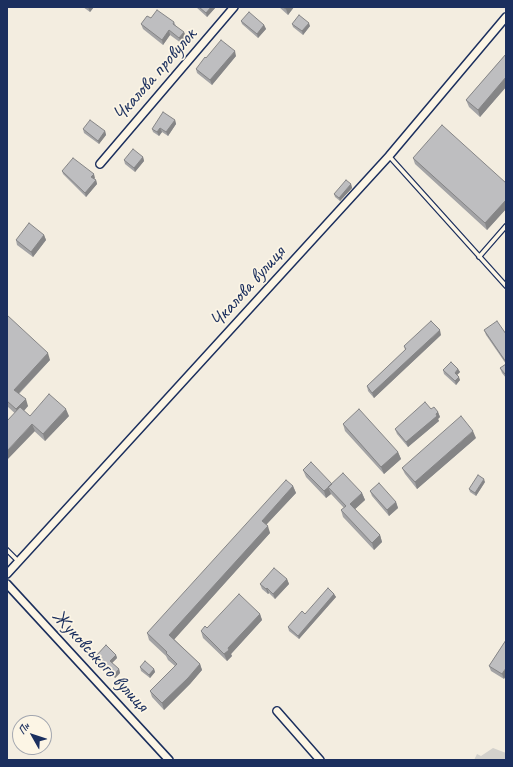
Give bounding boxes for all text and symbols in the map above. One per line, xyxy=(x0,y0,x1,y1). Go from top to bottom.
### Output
street label: Чкалова провулок xyxy=(108,23,202,127)
street label: Чкалова вулиця xyxy=(205,241,291,333)
street label: Жуковського вулиця xyxy=(46,605,154,717)
north arrow xyxy=(12,715,52,755)
text: Пн xyxy=(14,719,33,737)

